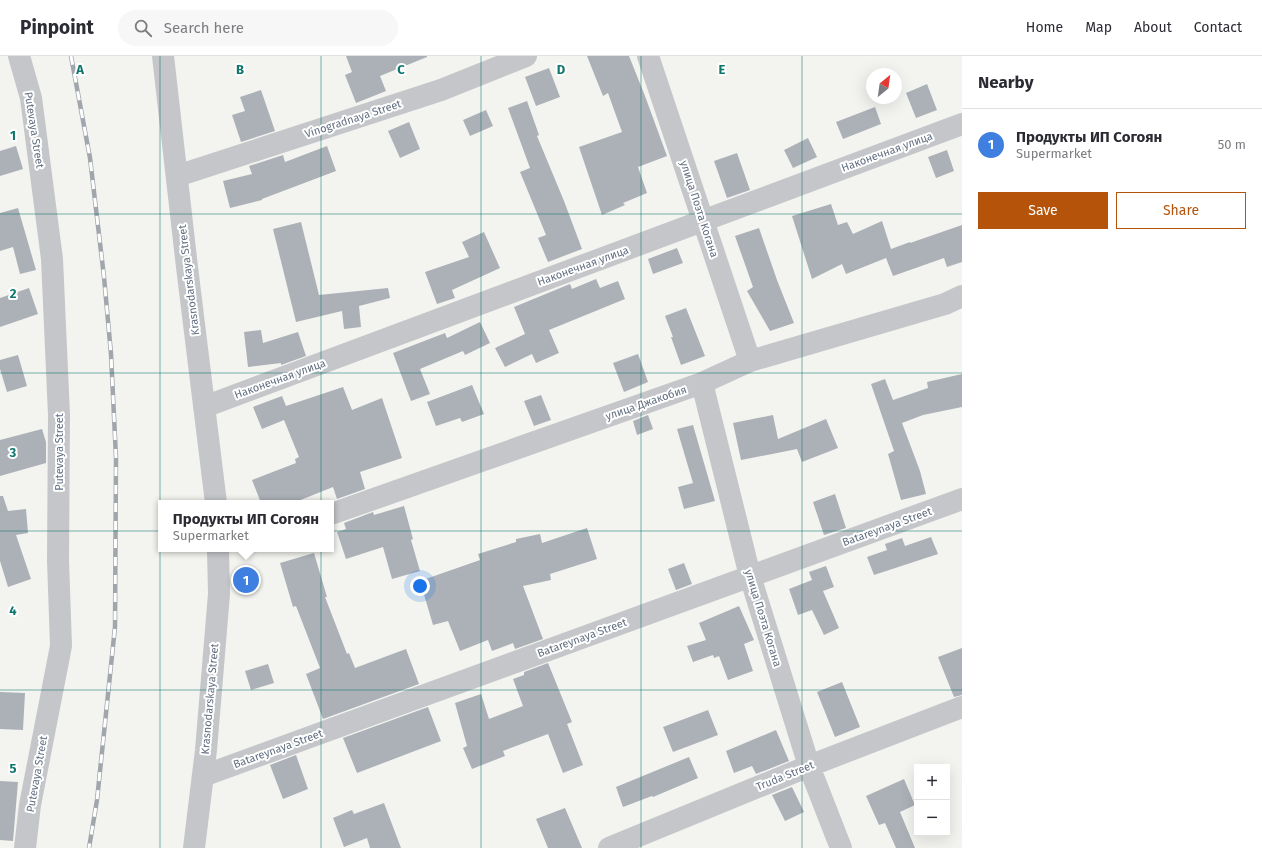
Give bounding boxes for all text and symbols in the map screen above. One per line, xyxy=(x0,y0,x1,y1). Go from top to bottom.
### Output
search box xyxy=(118,10,398,46)
text: Pinpoint xyxy=(20,16,94,39)
icon: search xyxy=(132,17,154,39)
text: Search here xyxy=(164,19,244,37)
text: Home xyxy=(1026,19,1063,36)
text: Map xyxy=(1085,19,1112,36)
text: About xyxy=(1134,19,1172,36)
text: Contact xyxy=(1194,19,1242,36)
text: A xyxy=(75,62,84,77)
text: B xyxy=(236,62,244,77)
text: C xyxy=(397,62,405,77)
text: D xyxy=(557,62,566,77)
text: E xyxy=(719,62,726,77)
north arrow xyxy=(866,68,902,104)
text: Nearby xyxy=(978,72,1033,93)
street label: Putevaya Street xyxy=(22,91,46,169)
street label: Vinogradnaya Street xyxy=(303,97,403,141)
text: 1 xyxy=(10,128,16,143)
text: Продукты ИП Согоян xyxy=(1016,128,1162,146)
street label: Наконечная улица xyxy=(840,129,934,175)
text: 1 xyxy=(988,137,994,152)
text: 50 m xyxy=(1218,137,1246,152)
text: Supermarket xyxy=(1016,146,1092,161)
street label: улица Поэта Когана xyxy=(677,159,721,259)
button: Save xyxy=(978,192,1108,229)
button: Share xyxy=(1116,192,1246,229)
street label: Krasnodarskaya Street xyxy=(176,224,202,336)
street label: Наконечная улица xyxy=(536,243,630,289)
text: 2 xyxy=(10,286,17,301)
street label: Наконечная улица xyxy=(233,356,327,402)
street label: улица Джакобия xyxy=(604,383,688,423)
street label: Putevaya Street xyxy=(53,413,66,491)
text: 3 xyxy=(9,445,17,460)
popup xyxy=(158,500,334,552)
street label: Batareynaya Street xyxy=(841,505,933,549)
text: Продукты ИП Согоян xyxy=(173,510,319,528)
text: Supermarket xyxy=(173,528,249,543)
pin: 1 xyxy=(233,565,259,595)
street label: улица Поэта Когана xyxy=(742,568,784,668)
your location xyxy=(410,576,430,596)
text: 4 xyxy=(9,603,17,618)
street label: Batareynaya Street xyxy=(536,616,628,660)
street label: Krasnodarskaya Street xyxy=(199,643,221,755)
street label: Batareynaya Street xyxy=(232,727,324,771)
street label: Putevaya Street xyxy=(24,735,50,813)
street label: Truda Street xyxy=(754,758,816,794)
text: 5 xyxy=(10,761,17,776)
map controls xyxy=(914,764,950,836)
button: + xyxy=(914,764,950,800)
button: − xyxy=(914,800,950,836)

